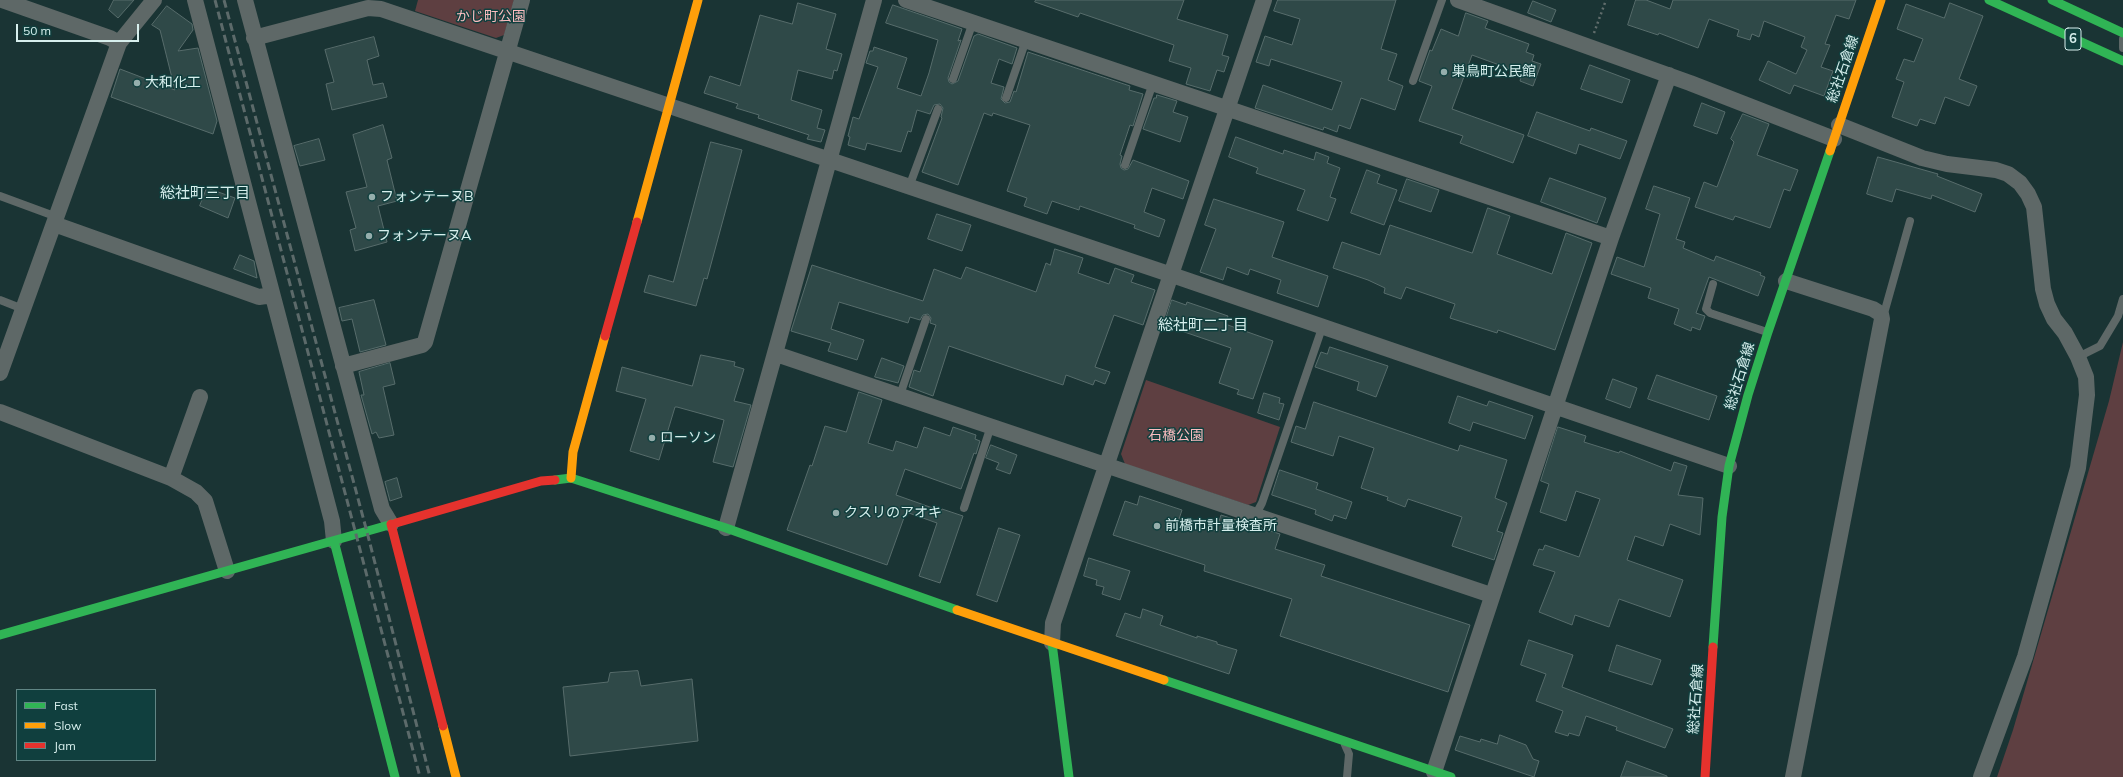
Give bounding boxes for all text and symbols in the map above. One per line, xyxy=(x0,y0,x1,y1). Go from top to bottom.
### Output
park label: かじ町公園 xyxy=(456,9,526,25)
scale bar xyxy=(18,16,141,42)
text: 50 m xyxy=(23,23,51,38)
road number: 6 xyxy=(2065,28,2081,50)
street label: 総社石倉線 xyxy=(1824,33,1862,105)
place label: 巣鳥町公民館 xyxy=(1452,64,1536,80)
marker: 巣鳥町公民館 xyxy=(1439,67,1449,77)
place label: 大和化工 xyxy=(145,75,201,91)
marker: 大和化工 xyxy=(132,78,142,88)
district label: 総社町三丁目 xyxy=(160,184,250,202)
place label: フォンテーヌB xyxy=(380,189,474,205)
marker: フォンテーヌB xyxy=(367,192,377,202)
place label: フォンテーヌA xyxy=(377,228,471,244)
marker: フォンテーヌA xyxy=(364,231,374,241)
district label: 総社町二丁目 xyxy=(1158,316,1248,334)
street label: 総社石倉線 xyxy=(1722,340,1758,412)
park label: 石橋公園 xyxy=(1148,428,1204,444)
place label: ローソン xyxy=(660,430,716,446)
marker: ローソン xyxy=(647,433,657,443)
place label: クスリのアオキ xyxy=(844,505,942,521)
marker: クスリのアオキ xyxy=(831,508,841,518)
place label: 前橋市計量検査所 xyxy=(1165,518,1277,534)
marker: 前橋市計量検査所 xyxy=(1152,521,1162,531)
street label: 総社石倉線 xyxy=(1685,663,1707,735)
legend xyxy=(16,689,156,761)
text: Fast xyxy=(54,698,78,713)
text: Slow xyxy=(54,718,82,733)
text: Jam xyxy=(54,738,76,753)

